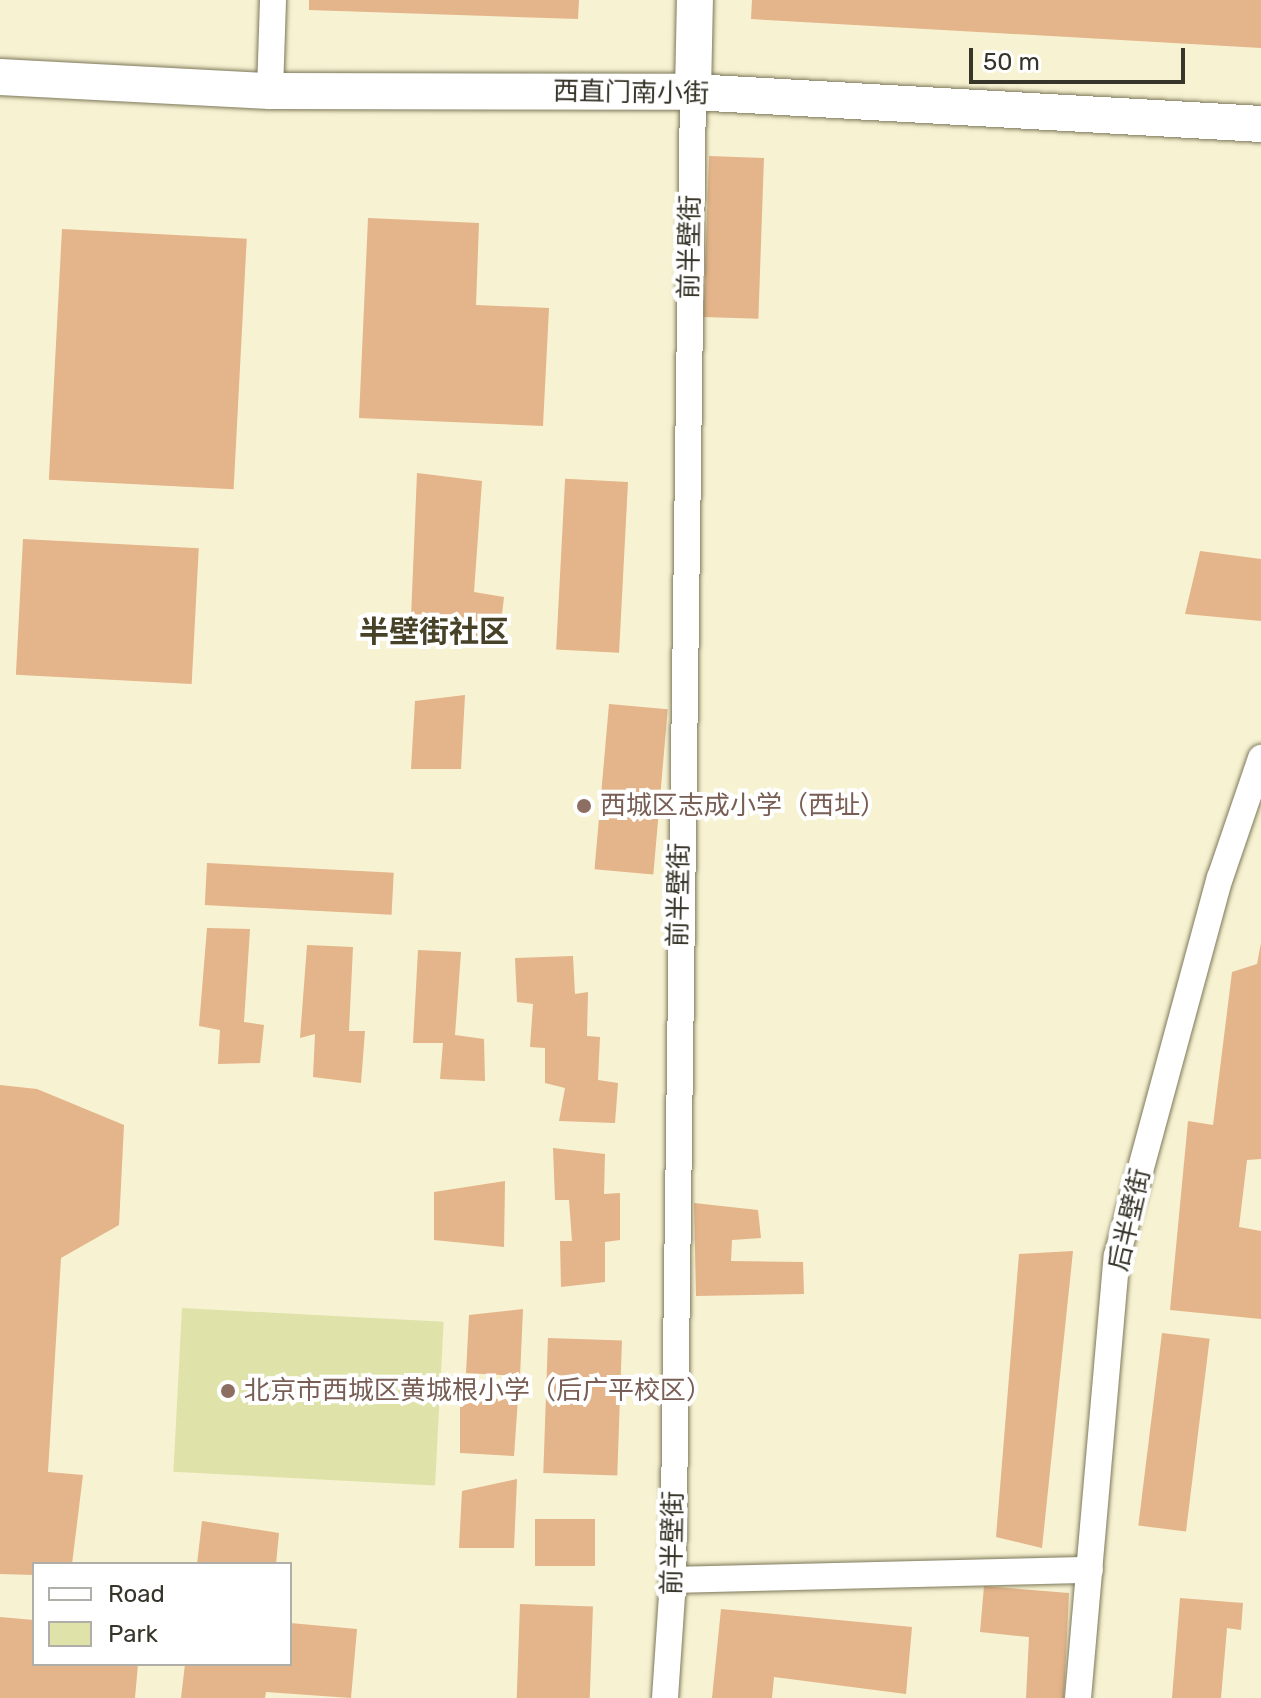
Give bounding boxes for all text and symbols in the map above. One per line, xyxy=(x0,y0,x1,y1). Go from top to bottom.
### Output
scale bar xyxy=(973,32,1189,82)
text: 50 m xyxy=(983,48,1040,76)
street label: 西直门南小街 xyxy=(553,76,709,110)
street label: 前半壁街 xyxy=(673,195,707,299)
district label: 半壁街社区 xyxy=(359,614,509,650)
place label: 西城区志成小学（西址） xyxy=(600,790,886,822)
marker: 西城区志成小学（西址） xyxy=(575,797,593,815)
street label: 前半壁街 xyxy=(662,843,696,947)
street label: 后半壁街 xyxy=(1103,1166,1157,1274)
place label: 北京市西城区黄城根小学（后广平校区） xyxy=(244,1375,712,1407)
marker: 北京市西城区黄城根小学（后广平校区） xyxy=(219,1382,237,1400)
street label: 前半壁街 xyxy=(656,1491,690,1595)
legend xyxy=(32,1562,292,1666)
text: Road xyxy=(108,1580,165,1608)
text: Park xyxy=(108,1620,158,1648)

